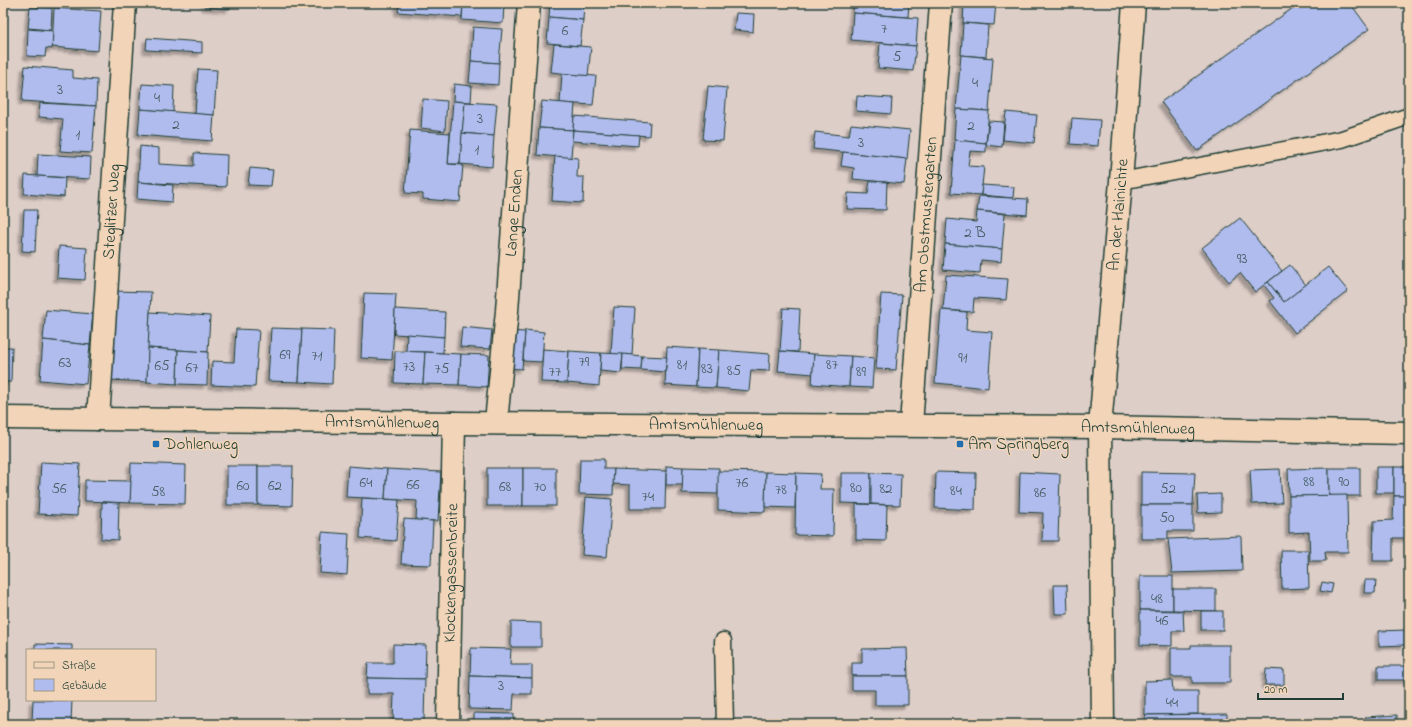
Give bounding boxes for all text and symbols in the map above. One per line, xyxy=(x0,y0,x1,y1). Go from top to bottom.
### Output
house number: 7 xyxy=(881,18,887,40)
house number: 6 xyxy=(562,20,569,42)
house number: 5 xyxy=(893,46,902,68)
house number: 4 xyxy=(972,72,978,94)
house number: 3 xyxy=(57,79,63,101)
house number: 4 xyxy=(154,87,160,109)
house number: 3 xyxy=(477,108,483,130)
house number: 2 xyxy=(172,114,180,136)
house number: 2 xyxy=(967,115,975,137)
house number: 1 xyxy=(76,124,81,146)
house number: 3 xyxy=(858,132,864,154)
street label: Am Obstmustergarten xyxy=(908,136,944,293)
house number: 1 xyxy=(475,139,480,161)
street label: An der Hainichte xyxy=(1101,157,1135,272)
street label: Steglitzer Weg xyxy=(96,163,129,260)
street label: Lange Enden xyxy=(498,168,530,257)
house number: 2 B xyxy=(964,222,986,244)
house number: 93 xyxy=(1237,248,1247,270)
house number: 69 xyxy=(279,344,291,366)
house number: 71 xyxy=(312,345,323,367)
house number: 91 xyxy=(958,347,968,369)
house number: 79 xyxy=(579,351,590,373)
house number: 63 xyxy=(59,352,71,374)
house number: 81 xyxy=(677,354,687,376)
house number: 87 xyxy=(826,354,838,376)
house number: 65 xyxy=(154,355,170,377)
house number: 73 xyxy=(403,356,415,378)
house number: 67 xyxy=(186,357,198,379)
house number: 75 xyxy=(435,358,450,380)
house number: 83 xyxy=(701,358,713,380)
house number: 85 xyxy=(727,360,742,382)
house number: 77 xyxy=(549,361,561,383)
house number: 89 xyxy=(856,361,867,383)
street label: Amtsmühlenweg xyxy=(325,409,439,437)
street label: Amtsmühlenweg xyxy=(649,412,763,439)
street label: Amtsmühlenweg xyxy=(1081,414,1195,443)
place label: Dohlenweg xyxy=(163,432,238,459)
place label: Am Springberg xyxy=(968,432,1069,459)
marker: Dohlenweg xyxy=(151,439,161,449)
marker: Am Springberg xyxy=(955,439,965,449)
house number: 88 xyxy=(1303,471,1315,493)
house number: 90 xyxy=(1339,471,1350,493)
house number: 64 xyxy=(360,472,372,494)
house number: 76 xyxy=(736,472,749,494)
house number: 66 xyxy=(406,474,420,496)
house number: 60 xyxy=(236,475,250,497)
house number: 62 xyxy=(268,475,283,497)
house number: 68 xyxy=(499,476,511,498)
house number: 70 xyxy=(534,476,547,498)
house number: 80 xyxy=(850,477,863,499)
house number: 56 xyxy=(51,478,67,500)
house number: 82 xyxy=(879,478,893,500)
house number: 52 xyxy=(1160,478,1177,500)
house number: 78 xyxy=(775,479,787,501)
house number: 84 xyxy=(950,480,962,502)
house number: 58 xyxy=(151,481,165,503)
house number: 86 xyxy=(1034,482,1047,504)
house number: 74 xyxy=(642,486,654,508)
street label: Klockengassenbreite xyxy=(437,503,465,643)
house number: 50 xyxy=(1159,507,1175,529)
house number: 48 xyxy=(1151,588,1163,610)
house number: 46 xyxy=(1156,610,1169,632)
legend xyxy=(26,649,156,701)
text: Straße xyxy=(62,657,96,675)
house number: 3 xyxy=(498,675,504,697)
scale bar xyxy=(1258,675,1343,701)
text: Gebäude xyxy=(62,677,107,695)
text: 20 m xyxy=(1264,681,1287,699)
house number: 44 xyxy=(1166,692,1178,714)

